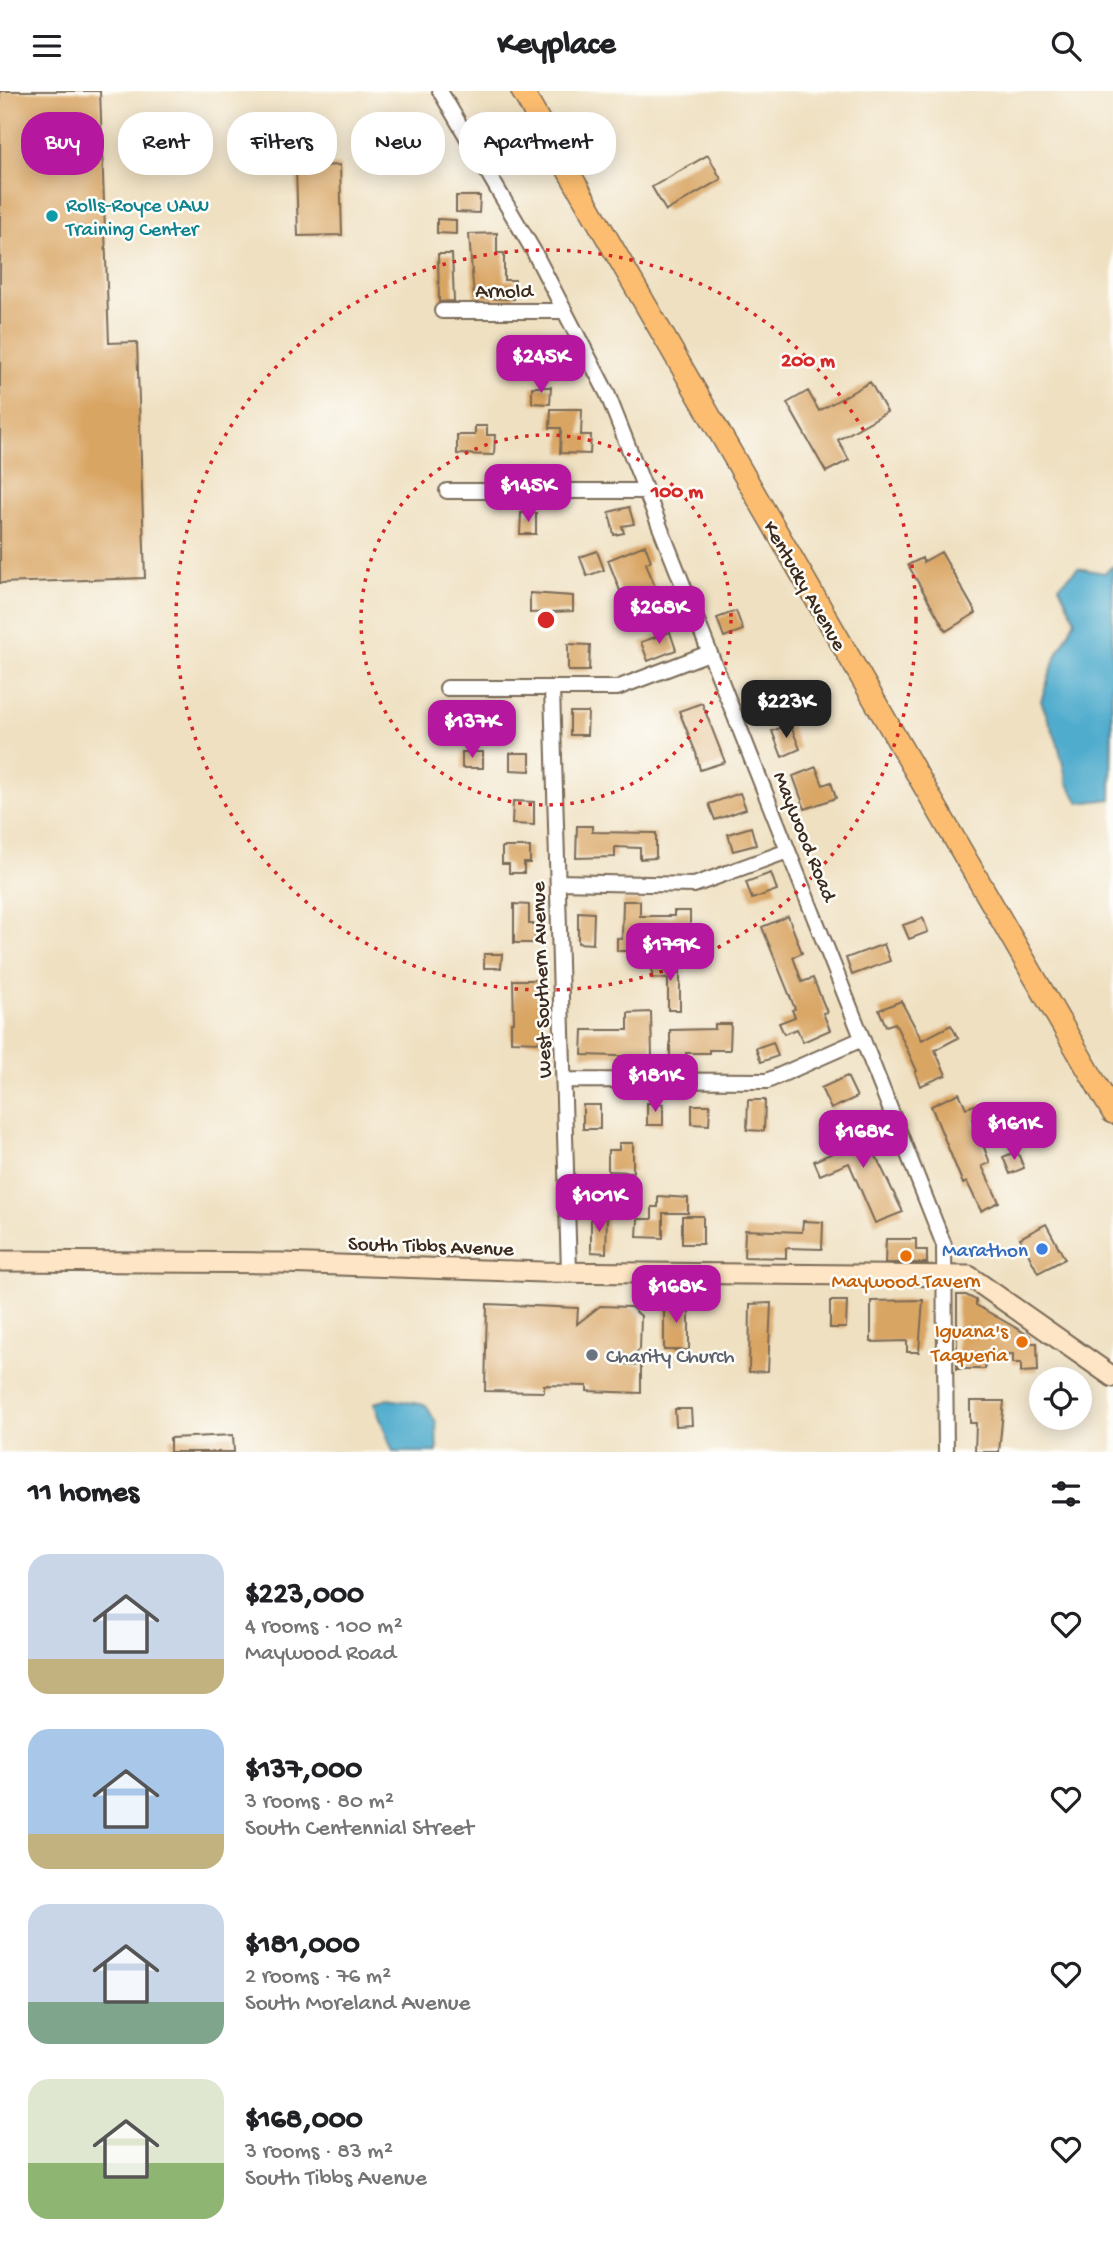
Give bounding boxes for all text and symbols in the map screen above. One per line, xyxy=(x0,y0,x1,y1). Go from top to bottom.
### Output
icon: menu xyxy=(28,27,66,65)
text: Keyplace xyxy=(498,27,615,65)
icon: search xyxy=(1047,27,1085,65)
chip: Buy xyxy=(21,112,104,175)
chip: Rent xyxy=(118,112,213,175)
chip: Filters xyxy=(227,112,337,175)
chip: New xyxy=(351,112,445,175)
chip: Apartment xyxy=(459,112,616,175)
place label: Rolls-Royce UAW Training Center xyxy=(65,195,209,244)
marker: Rolls-Royce UAW Training Center xyxy=(44,208,60,224)
street label: Arnold xyxy=(475,281,535,306)
pin: $245K xyxy=(492,335,590,395)
text: $245K xyxy=(512,344,570,371)
text: 200 m xyxy=(781,350,835,375)
pin: $145K xyxy=(479,465,577,524)
text: $145K xyxy=(500,473,556,500)
text: 100 m xyxy=(650,481,703,506)
street label: Kentucky Avenue xyxy=(756,517,851,657)
pin: $268K xyxy=(610,587,708,646)
text: $268K xyxy=(630,595,688,622)
centre of rings xyxy=(534,608,558,632)
pin: $223K xyxy=(737,681,835,740)
text: $223K xyxy=(757,689,815,716)
pin: $137K xyxy=(423,701,521,760)
text: $137K xyxy=(444,709,500,736)
street label: Maywood Road xyxy=(765,769,841,907)
street label: West Southern Avenue xyxy=(528,880,559,1079)
pin: $179K xyxy=(621,923,719,983)
text: $179K xyxy=(642,932,698,959)
pin: $181K xyxy=(606,1055,704,1114)
text: $181K xyxy=(628,1063,682,1090)
pin: $161K xyxy=(965,1103,1063,1162)
pin: $168K xyxy=(814,1111,912,1170)
text: $161K xyxy=(987,1111,1041,1138)
text: $168K xyxy=(835,1119,891,1146)
pin: $101K xyxy=(550,1175,648,1234)
text: $101K xyxy=(572,1183,626,1210)
street label: South Tibbs Avenue xyxy=(347,1233,515,1264)
place label: Marathon xyxy=(942,1240,1028,1265)
marker: Marathon xyxy=(1034,1241,1050,1257)
marker: Maywood Tavern xyxy=(898,1248,914,1264)
pin: $168K xyxy=(627,1265,725,1325)
place label: Maywood Tavern xyxy=(831,1271,981,1296)
text: $168K xyxy=(648,1274,704,1301)
place label: Iguana's Taqueria xyxy=(930,1321,1009,1370)
marker: Iguana's Taqueria xyxy=(1014,1334,1030,1350)
place label: Charity Church xyxy=(606,1346,735,1371)
marker: Charity Church xyxy=(584,1347,600,1363)
map controls xyxy=(1029,1367,1092,1430)
button: locate xyxy=(1029,1367,1092,1430)
icon: filters xyxy=(1047,1475,1085,1513)
text: 11 homes xyxy=(28,1477,139,1512)
text: $223,000 xyxy=(245,1579,364,1614)
icon: home xyxy=(84,1582,168,1666)
icon: heart xyxy=(1047,1605,1085,1643)
text: 4 rooms · 100 m² xyxy=(245,1614,403,1641)
text: Maywood Road xyxy=(245,1641,396,1668)
text: $137,000 xyxy=(245,1754,362,1789)
icon: home xyxy=(84,1757,168,1841)
icon: heart xyxy=(1047,1780,1085,1818)
text: 3 rooms · 80 m² xyxy=(245,1789,394,1816)
text: South Centennial Street xyxy=(245,1816,474,1843)
text: $181,000 xyxy=(245,1929,360,1964)
icon: home xyxy=(84,1932,168,2016)
icon: heart xyxy=(1047,1955,1085,1993)
text: 2 rooms · 76 m² xyxy=(245,1964,391,1991)
text: South Moreland Avenue xyxy=(245,1991,470,2018)
text: $168,000 xyxy=(245,2104,363,2139)
icon: home xyxy=(84,2107,168,2191)
icon: heart xyxy=(1047,2130,1085,2168)
text: 3 rooms · 83 m² xyxy=(245,2139,393,2166)
text: South Tibbs Avenue xyxy=(245,2166,427,2193)

